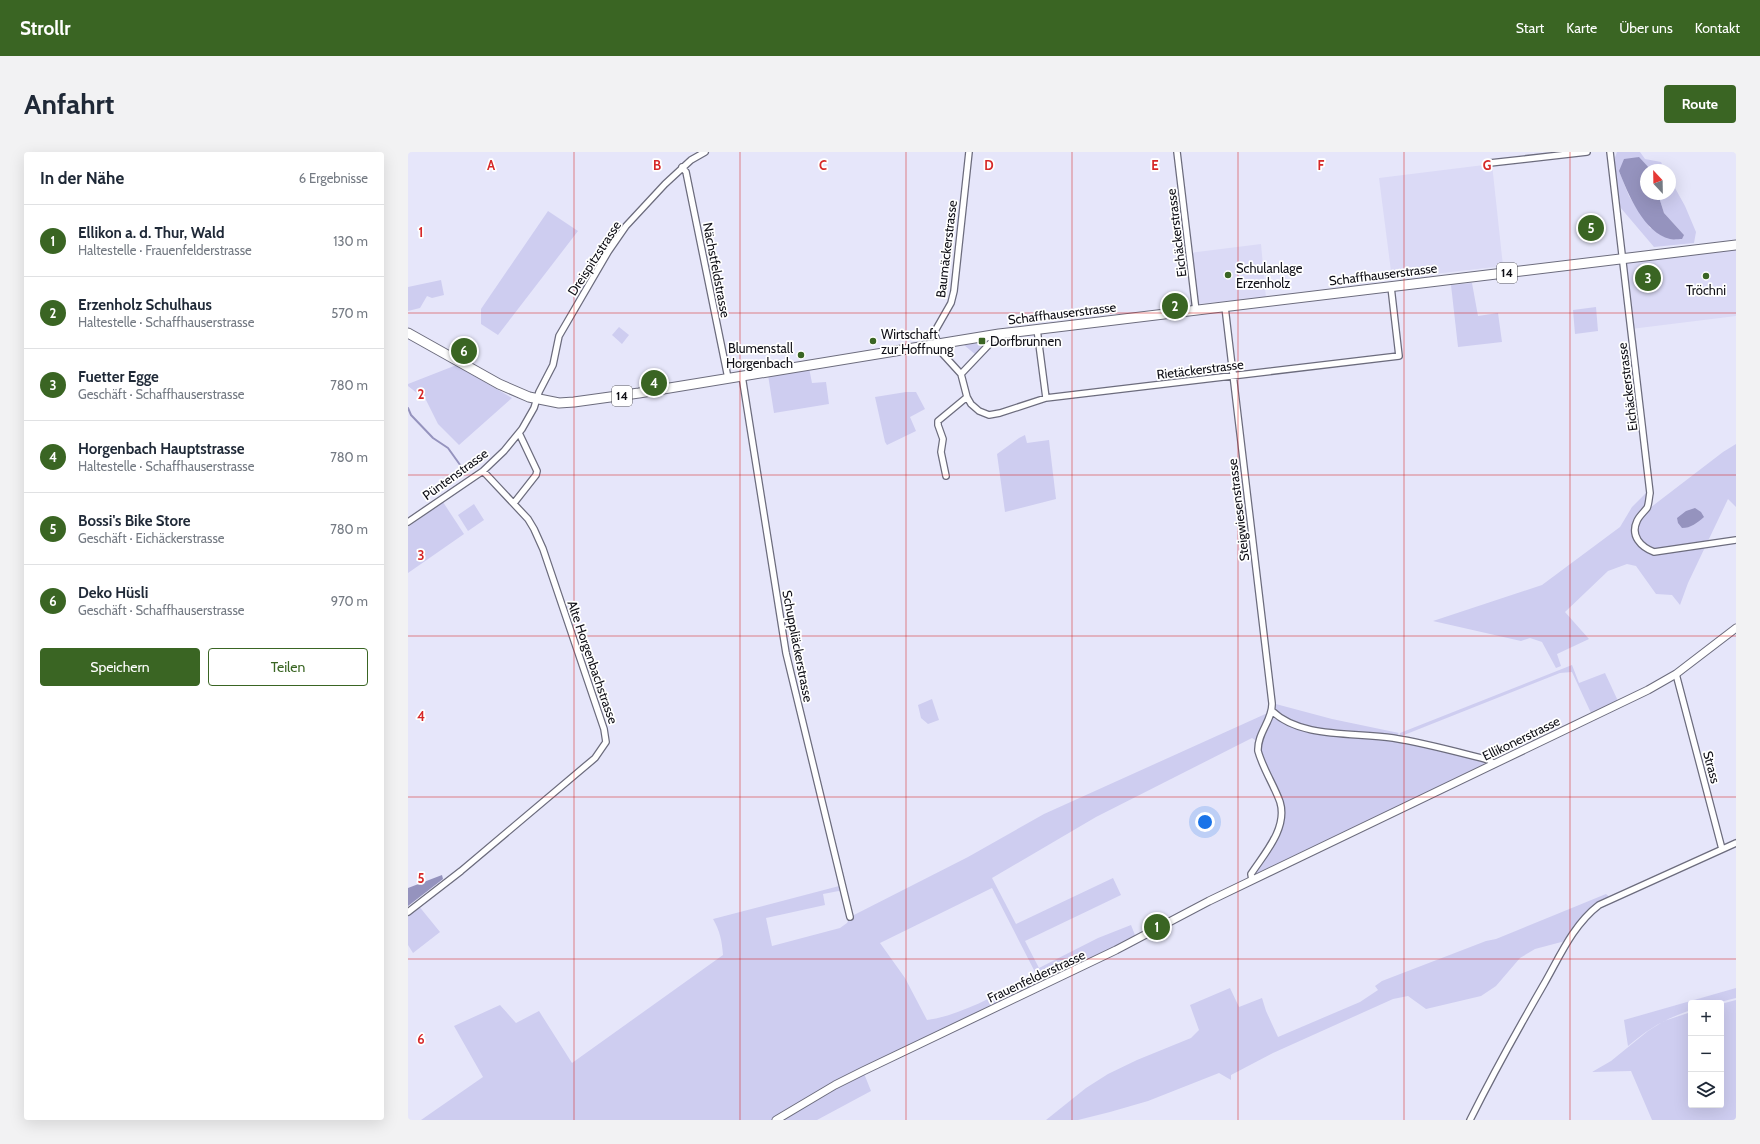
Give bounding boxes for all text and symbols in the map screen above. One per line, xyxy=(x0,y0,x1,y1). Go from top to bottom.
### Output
text: Strollr xyxy=(20,17,71,40)
text: Start xyxy=(1516,19,1544,37)
text: Karte xyxy=(1566,19,1597,37)
text: Über uns xyxy=(1619,19,1673,37)
text: Kontakt xyxy=(1695,19,1740,37)
button: Route xyxy=(1664,85,1736,123)
text: Anfahrt xyxy=(24,87,114,121)
text: A xyxy=(487,157,496,173)
text: B xyxy=(653,157,661,173)
text: C xyxy=(819,157,827,173)
text: D xyxy=(984,157,994,173)
text: E xyxy=(1151,157,1159,173)
text: F xyxy=(1318,157,1325,173)
text: G xyxy=(1483,157,1492,173)
north arrow xyxy=(1640,164,1676,200)
text: In der Nähe xyxy=(40,168,124,188)
text: 6 Ergebnisse xyxy=(299,170,368,186)
street label: Eichäckerstrasse xyxy=(1163,187,1189,278)
street label: Baumäckerstrasse xyxy=(932,199,960,299)
pin: 5 xyxy=(1578,213,1604,243)
street label: Dreispitzstrasse xyxy=(564,217,624,298)
street label: Nächstfeldstrasse xyxy=(700,221,734,319)
text: Ellikon a. d. Thur, Wald xyxy=(78,224,225,242)
text: 1 xyxy=(419,224,423,240)
text: 1 xyxy=(51,233,55,249)
text: 130 m xyxy=(333,233,368,249)
text: Haltestelle · Frauenfelderstrasse xyxy=(78,242,252,258)
street label: Schaffhauserstrasse xyxy=(1328,259,1438,289)
place label: Schulanlage Erzenholz xyxy=(1236,260,1303,291)
road number: 14 xyxy=(1497,263,1517,283)
pin: 3 xyxy=(1635,263,1661,293)
marker: Schulanlage Erzenholz xyxy=(1223,270,1233,280)
marker: Tröchni xyxy=(1701,271,1711,281)
place label: Tröchni xyxy=(1686,282,1726,298)
pin: 2 xyxy=(1162,291,1188,321)
text: Erzenholz Schulhaus xyxy=(78,296,212,314)
street label: Schaffhauserstrasse xyxy=(1007,298,1117,328)
text: 2 xyxy=(50,305,56,321)
text: 570 m xyxy=(331,305,368,321)
text: Haltestelle · Schaffhauserstrasse xyxy=(78,314,254,330)
place label: Wirtschaft zur Hoffnung xyxy=(881,326,954,357)
place label: Dorfbrunnen xyxy=(990,333,1062,349)
pin: 6 xyxy=(451,336,477,366)
marker: Wirtschaft zur Hoffnung xyxy=(868,336,878,346)
marker: Dorfbrunnen xyxy=(977,336,987,346)
place label: Blumenstall Horgenbach xyxy=(726,340,793,371)
street label: Eichäckerstrasse xyxy=(1614,341,1640,432)
marker: Blumenstall Horgenbach xyxy=(796,350,806,360)
street label: Rietäckerstrasse xyxy=(1156,356,1245,382)
text: Fuetter Egge xyxy=(78,368,159,386)
pin: 4 xyxy=(641,368,667,398)
text: 3 xyxy=(49,377,57,393)
text: 780 m xyxy=(330,377,368,393)
text: Geschäft · Schaffhauserstrasse xyxy=(78,386,244,402)
text: 2 xyxy=(418,386,425,402)
road number: 14 xyxy=(612,386,632,406)
text: Horgenbach Hauptstrasse xyxy=(78,440,245,458)
street label: Püntenstrasse xyxy=(419,445,491,503)
text: 4 xyxy=(49,449,57,465)
text: 780 m xyxy=(330,449,368,465)
street label: Steigwiesenstrasse xyxy=(1224,457,1252,562)
text: Haltestelle · Schaffhauserstrasse xyxy=(78,458,254,474)
text: Bossi's Bike Store xyxy=(78,512,191,530)
text: 5 xyxy=(50,521,56,537)
text: 780 m xyxy=(330,521,368,537)
text: Geschäft · Eichäckerstrasse xyxy=(78,530,225,546)
text: 3 xyxy=(417,547,425,563)
text: Deko Hüsli xyxy=(78,584,148,602)
street label: Schuppliäckerstrasse xyxy=(779,589,817,704)
text: 6 xyxy=(49,593,57,609)
text: 970 m xyxy=(331,593,368,609)
street label: Alte Horgenbachstrasse xyxy=(564,598,622,726)
text: Geschäft · Schaffhauserstrasse xyxy=(78,602,244,618)
button: Speichern xyxy=(40,648,200,686)
button: Teilen xyxy=(208,648,368,686)
text: 4 xyxy=(417,708,425,724)
street label: Ellikonerstrasse xyxy=(1480,712,1563,764)
street label: Strass xyxy=(1700,749,1724,786)
your location xyxy=(1195,812,1215,832)
text: 5 xyxy=(418,870,425,886)
pin: 1 xyxy=(1144,912,1170,942)
street label: Frauenfelderstrasse xyxy=(984,946,1088,1006)
map controls xyxy=(1688,1000,1724,1108)
button: + xyxy=(1688,1000,1724,1036)
text: 6 xyxy=(417,1031,425,1047)
button: − xyxy=(1688,1036,1724,1072)
button: layers xyxy=(1688,1072,1724,1108)

